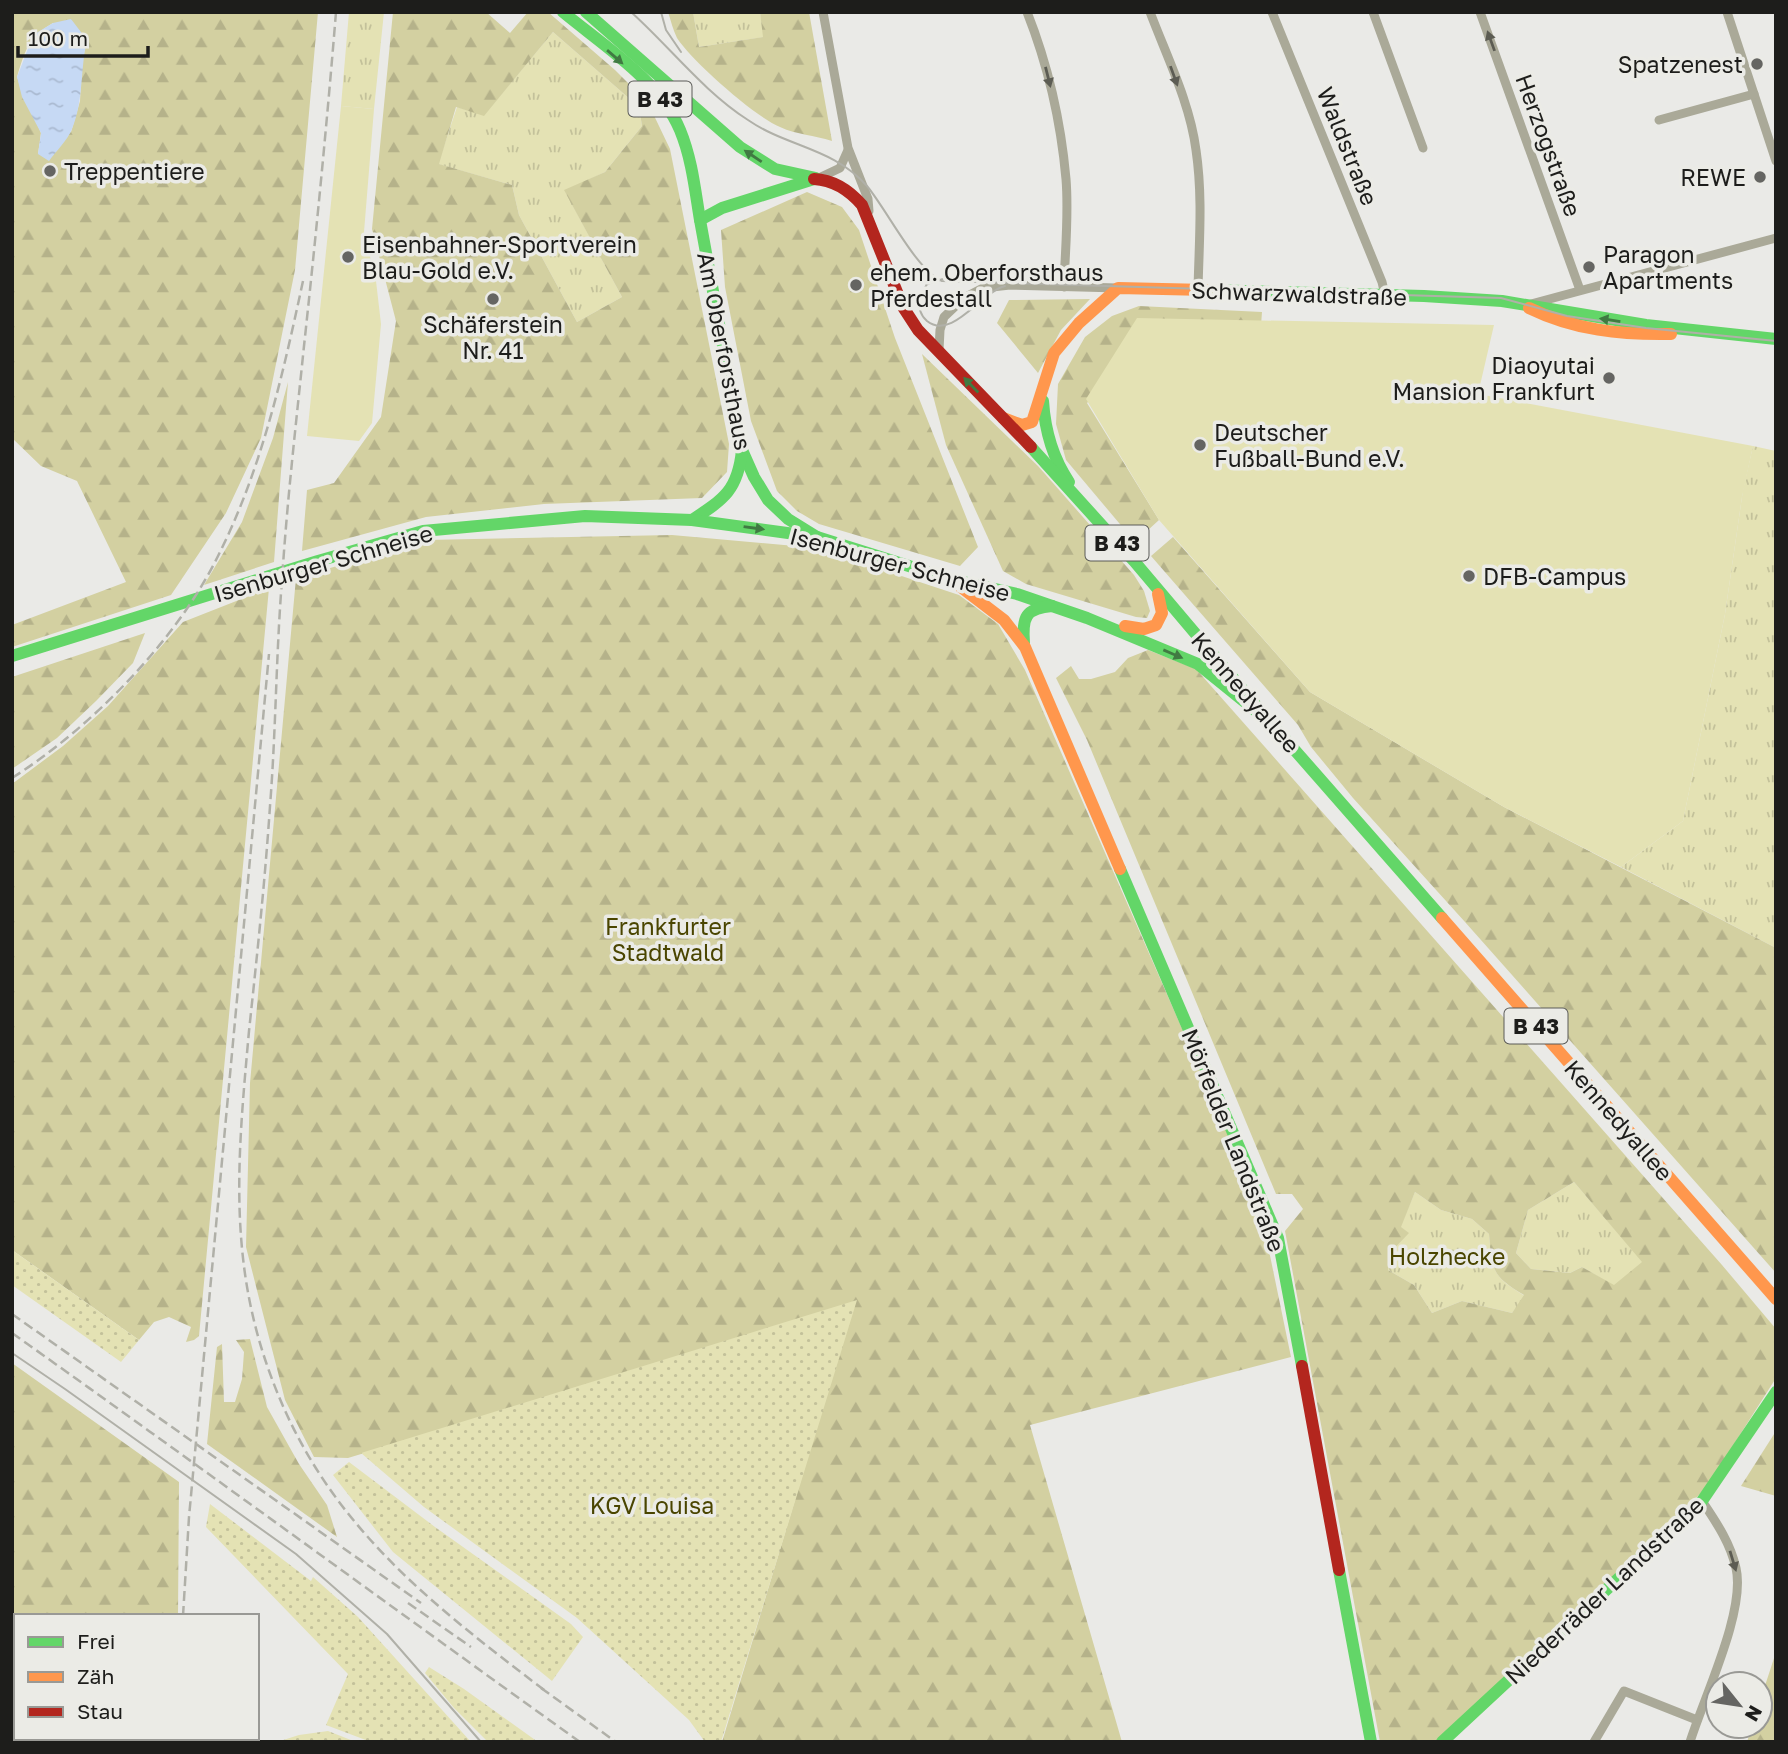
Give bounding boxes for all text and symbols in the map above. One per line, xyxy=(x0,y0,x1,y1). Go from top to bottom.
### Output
scale bar xyxy=(18,14,147,58)
text: 100 m xyxy=(28,25,88,51)
one-way arrow xyxy=(1485,31,1496,52)
one-way arrow xyxy=(606,49,624,65)
place label: Spatzenest xyxy=(1618,50,1743,78)
marker: Spatzenest xyxy=(1749,56,1765,72)
one-way arrow xyxy=(1043,66,1054,88)
one-way arrow xyxy=(1169,66,1180,87)
street label: Herzogstraße xyxy=(1510,70,1588,220)
road number: B 43 xyxy=(628,82,692,116)
street label: Waldstraße xyxy=(1312,83,1384,209)
one-way arrow xyxy=(743,149,762,162)
place label: Treppentiere xyxy=(64,157,205,185)
marker: Treppentiere xyxy=(42,163,58,179)
place label: REWE xyxy=(1680,163,1746,191)
marker: REWE xyxy=(1752,169,1768,185)
place label: Eisenbahner-Sportverein Blau-Gold e.V. xyxy=(362,230,637,284)
place label: Paragon Apartments xyxy=(1603,240,1733,294)
marker: Eisenbahner-Sportverein Blau-Gold e.V. xyxy=(340,249,356,265)
street label: Am Oberforsthaus xyxy=(692,250,758,452)
place label: ehem. Oberforsthaus Pferdestall xyxy=(870,258,1103,312)
marker: Paragon Apartments xyxy=(1581,259,1597,275)
street label: Schwarzwaldstraße xyxy=(1191,275,1407,311)
marker: ehem. Oberforsthaus Pferdestall xyxy=(848,277,864,293)
marker: Schäferstein Nr. 41 xyxy=(485,291,501,307)
place label: Schäferstein Nr. 41 xyxy=(423,310,563,364)
one-way arrow xyxy=(1599,314,1621,325)
place label: Diaoyutai Mansion Frankfurt xyxy=(1393,351,1595,405)
marker: Diaoyutai Mansion Frankfurt xyxy=(1601,370,1617,386)
one-way arrow xyxy=(963,376,980,393)
place label: Deutscher Fußball-Bund e.V. xyxy=(1214,418,1405,472)
marker: Deutscher Fußball-Bund e.V. xyxy=(1192,437,1208,453)
street label: Isenburger Schneise xyxy=(210,518,436,608)
street label: Isenburger Schneise xyxy=(787,521,1013,607)
one-way arrow xyxy=(744,523,766,534)
road number: B 43 xyxy=(1086,526,1148,560)
place label: DFB-Campus xyxy=(1483,562,1626,590)
marker: DFB-Campus xyxy=(1461,568,1477,584)
street label: Kennedyallee xyxy=(1186,626,1306,758)
one-way arrow xyxy=(1163,648,1184,659)
park label: Frankfurter Stadtwald xyxy=(605,912,731,966)
road number: B 43 xyxy=(1504,1009,1568,1044)
street label: Mörfelder Landstraße xyxy=(1176,1024,1292,1256)
street label: Kennedyallee xyxy=(1559,1054,1679,1186)
park label: Holzhecke xyxy=(1389,1242,1505,1270)
street label: Niederräder Landstraße xyxy=(1499,1490,1709,1690)
park label: KGV Louisa xyxy=(590,1491,714,1519)
one-way arrow xyxy=(1728,1551,1739,1572)
legend xyxy=(14,1614,259,1740)
text: Frei xyxy=(77,1628,115,1654)
text: Zäh xyxy=(77,1663,114,1689)
north arrow xyxy=(1704,1670,1774,1740)
text: Stau xyxy=(77,1698,123,1724)
text: N xyxy=(1741,1702,1768,1726)

